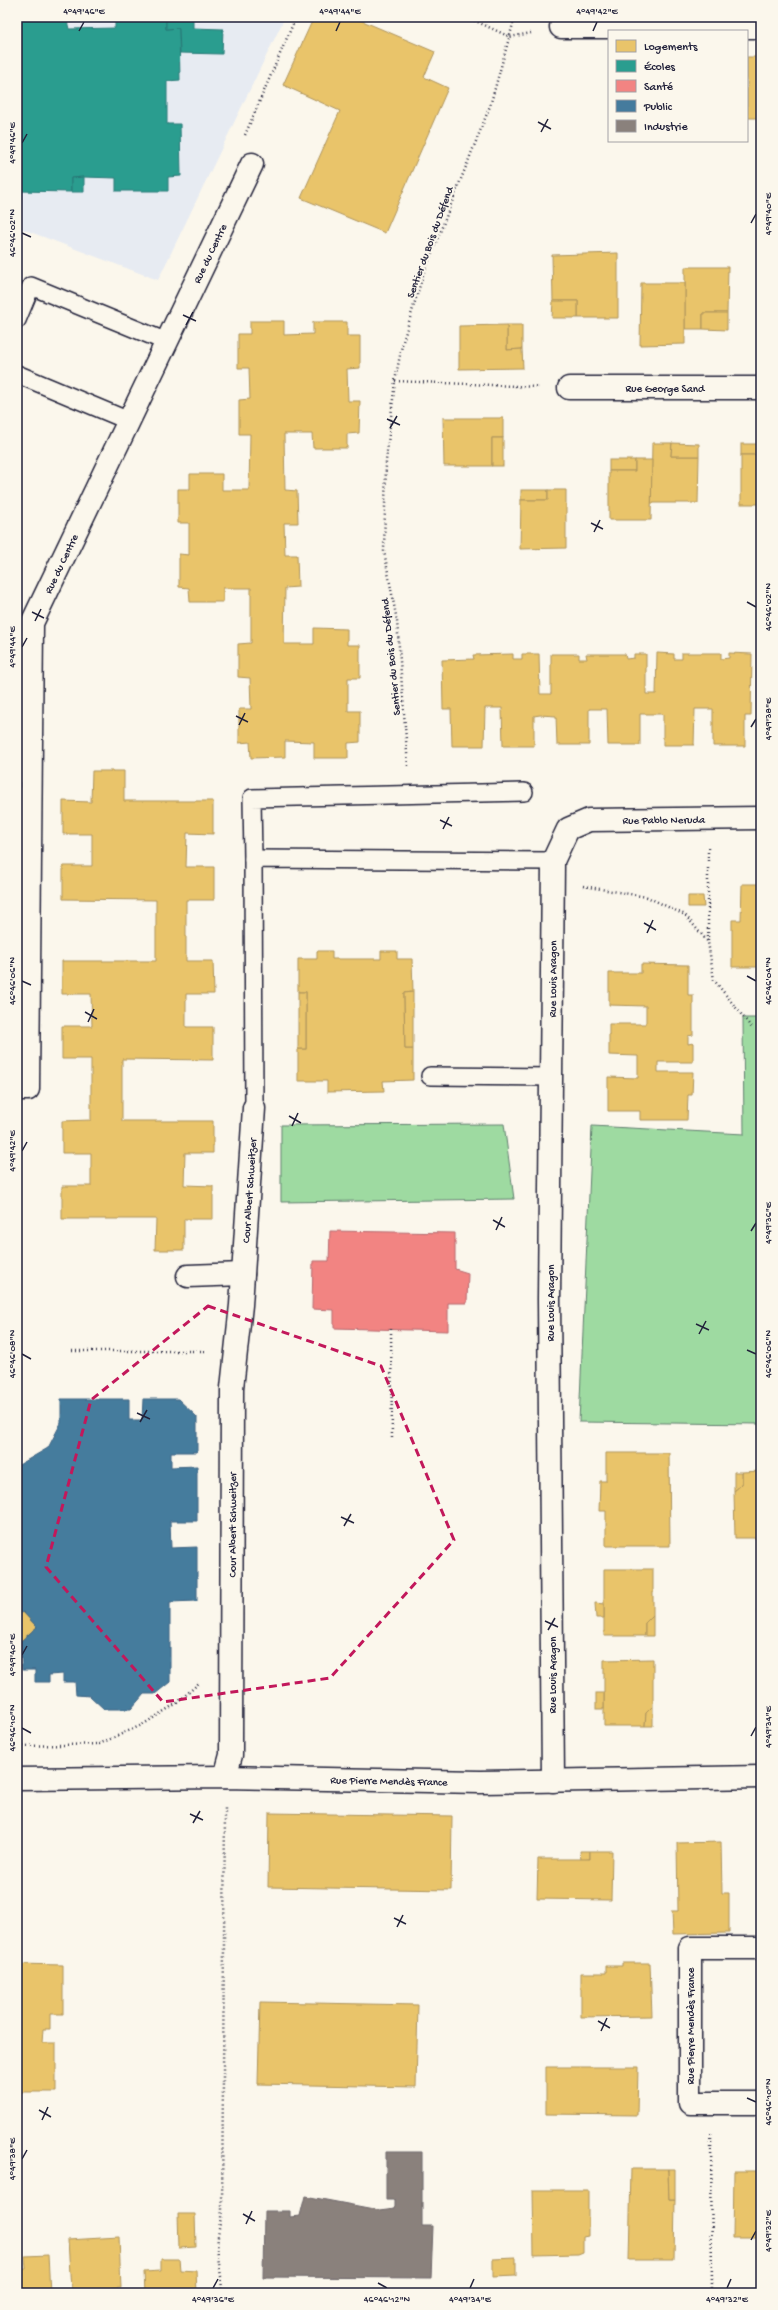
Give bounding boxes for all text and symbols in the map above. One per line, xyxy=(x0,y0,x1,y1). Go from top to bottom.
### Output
text: 4°49'46"E xyxy=(63,6,106,18)
text: 4°49'44"E xyxy=(319,6,361,18)
text: 4°49'42"E xyxy=(576,6,619,18)
legend xyxy=(608,30,748,142)
text: Logements xyxy=(644,41,698,55)
text: Écoles xyxy=(644,61,676,75)
text: Santé xyxy=(644,81,674,95)
text: Public xyxy=(643,101,673,115)
text: 4°49'46"E xyxy=(7,121,19,164)
text: Industrie xyxy=(644,121,688,135)
street label: Sentier du Bois du Défend xyxy=(404,184,457,300)
text: 4°49'40"E xyxy=(763,192,775,235)
text: 46°46'02"N xyxy=(7,209,19,257)
street label: Rue du Centre xyxy=(192,222,230,286)
street label: Rue George Sand xyxy=(626,384,706,396)
street label: Rue du Centre xyxy=(43,532,82,596)
text: 46°46'02"N xyxy=(763,583,775,631)
street label: Sentier du Bois du Défend xyxy=(379,596,404,716)
text: 4°49'44"E xyxy=(7,626,19,668)
text: 4°49'38"E xyxy=(763,697,775,740)
street label: Rue Pablo Neruda xyxy=(622,815,706,828)
street label: Rue Louis Aragon xyxy=(548,940,560,1018)
text: 46°46'06"N xyxy=(7,957,19,1005)
text: 46°46'04"N xyxy=(763,957,775,1005)
text: 4°49'42"E xyxy=(7,1129,19,1172)
street label: Cour Albert Schweitzer xyxy=(241,1137,260,1244)
text: 4°49'36"E xyxy=(763,1201,775,1244)
street label: Rue Louis Aragon xyxy=(546,1264,558,1341)
text: 46°46'08"N xyxy=(7,1329,19,1378)
text: 46°46'06"N xyxy=(763,1330,775,1378)
street label: Cour Albert Schweitzer xyxy=(227,1471,240,1577)
text: 4°49'40"E xyxy=(7,1633,19,1676)
street label: Rue Louis Aragon xyxy=(548,1636,560,1713)
text: 46°46'10"N xyxy=(7,1704,19,1752)
text: 4°49'34"E xyxy=(763,1705,775,1748)
street label: Rue Pierre Mendès France xyxy=(330,1775,448,1789)
street label: Rue Pierre Mendès France xyxy=(686,1967,698,2085)
text: 46°46'10"N xyxy=(763,2078,775,2126)
text: 4°49'38"E xyxy=(7,2137,19,2180)
text: 4°49'32"E xyxy=(763,2209,775,2252)
text: 4°49'36"E xyxy=(192,2294,235,2306)
text: 46°46'12"N xyxy=(364,2294,411,2306)
text: 4°49'34"E xyxy=(449,2294,492,2306)
text: 4°49'32"E xyxy=(706,2294,749,2306)

